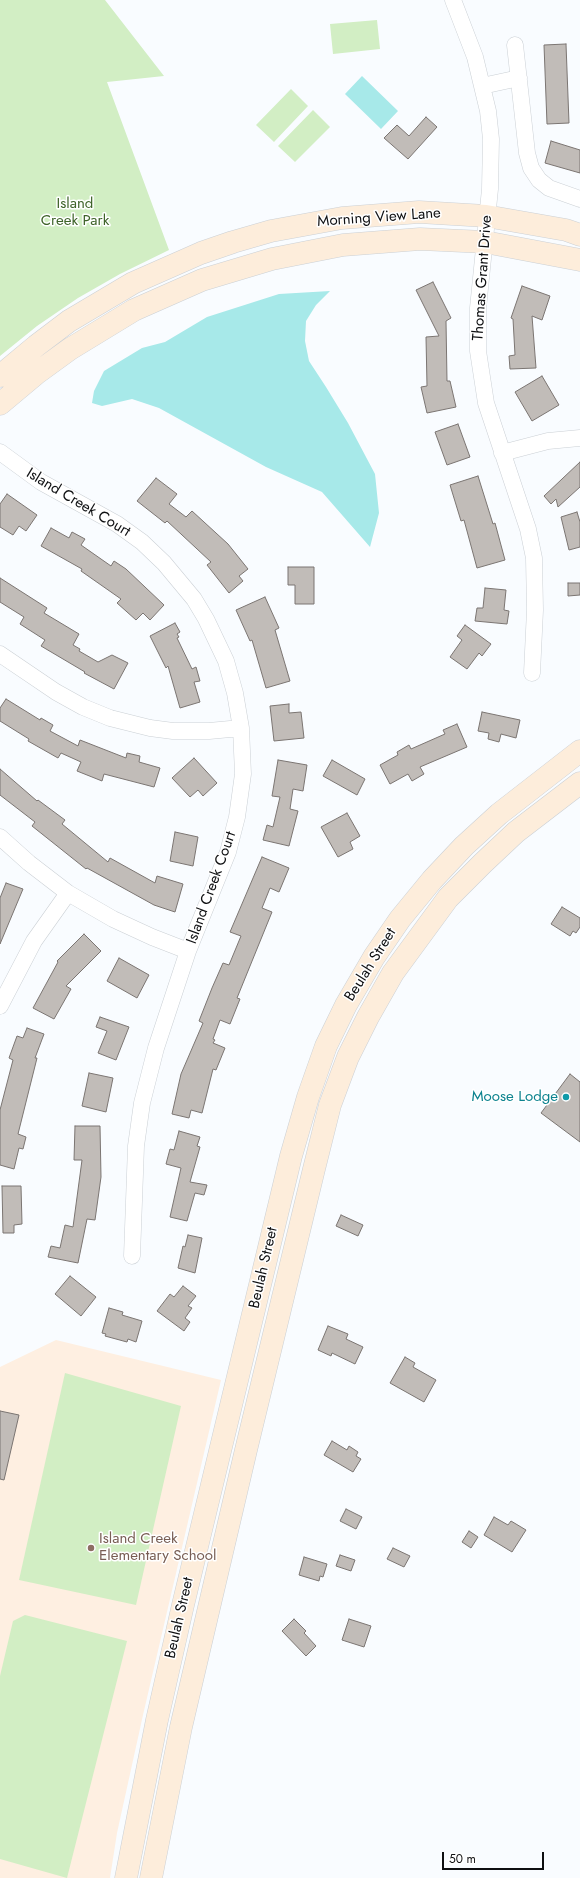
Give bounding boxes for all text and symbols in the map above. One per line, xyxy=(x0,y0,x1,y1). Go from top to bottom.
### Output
park label: Island Creek Park xyxy=(41,195,109,230)
street label: Morning View Lane xyxy=(317,205,441,231)
street label: Thomas Grant Drive xyxy=(470,215,496,341)
street label: Island Creek Court xyxy=(23,465,133,541)
street label: Island Creek Court xyxy=(183,829,241,947)
street label: Beulah Street xyxy=(341,925,401,1005)
place label: Moose Lodge xyxy=(471,1088,558,1106)
marker: Moose Lodge xyxy=(561,1092,571,1102)
street label: Beulah Street xyxy=(246,1226,282,1310)
place label: Island Creek Elementary School xyxy=(99,1530,216,1565)
marker: Island Creek Elementary School xyxy=(86,1543,96,1553)
street label: Beulah Street xyxy=(162,1576,198,1660)
scale bar xyxy=(444,1844,546,1870)
text: 50 m xyxy=(449,1850,476,1868)

